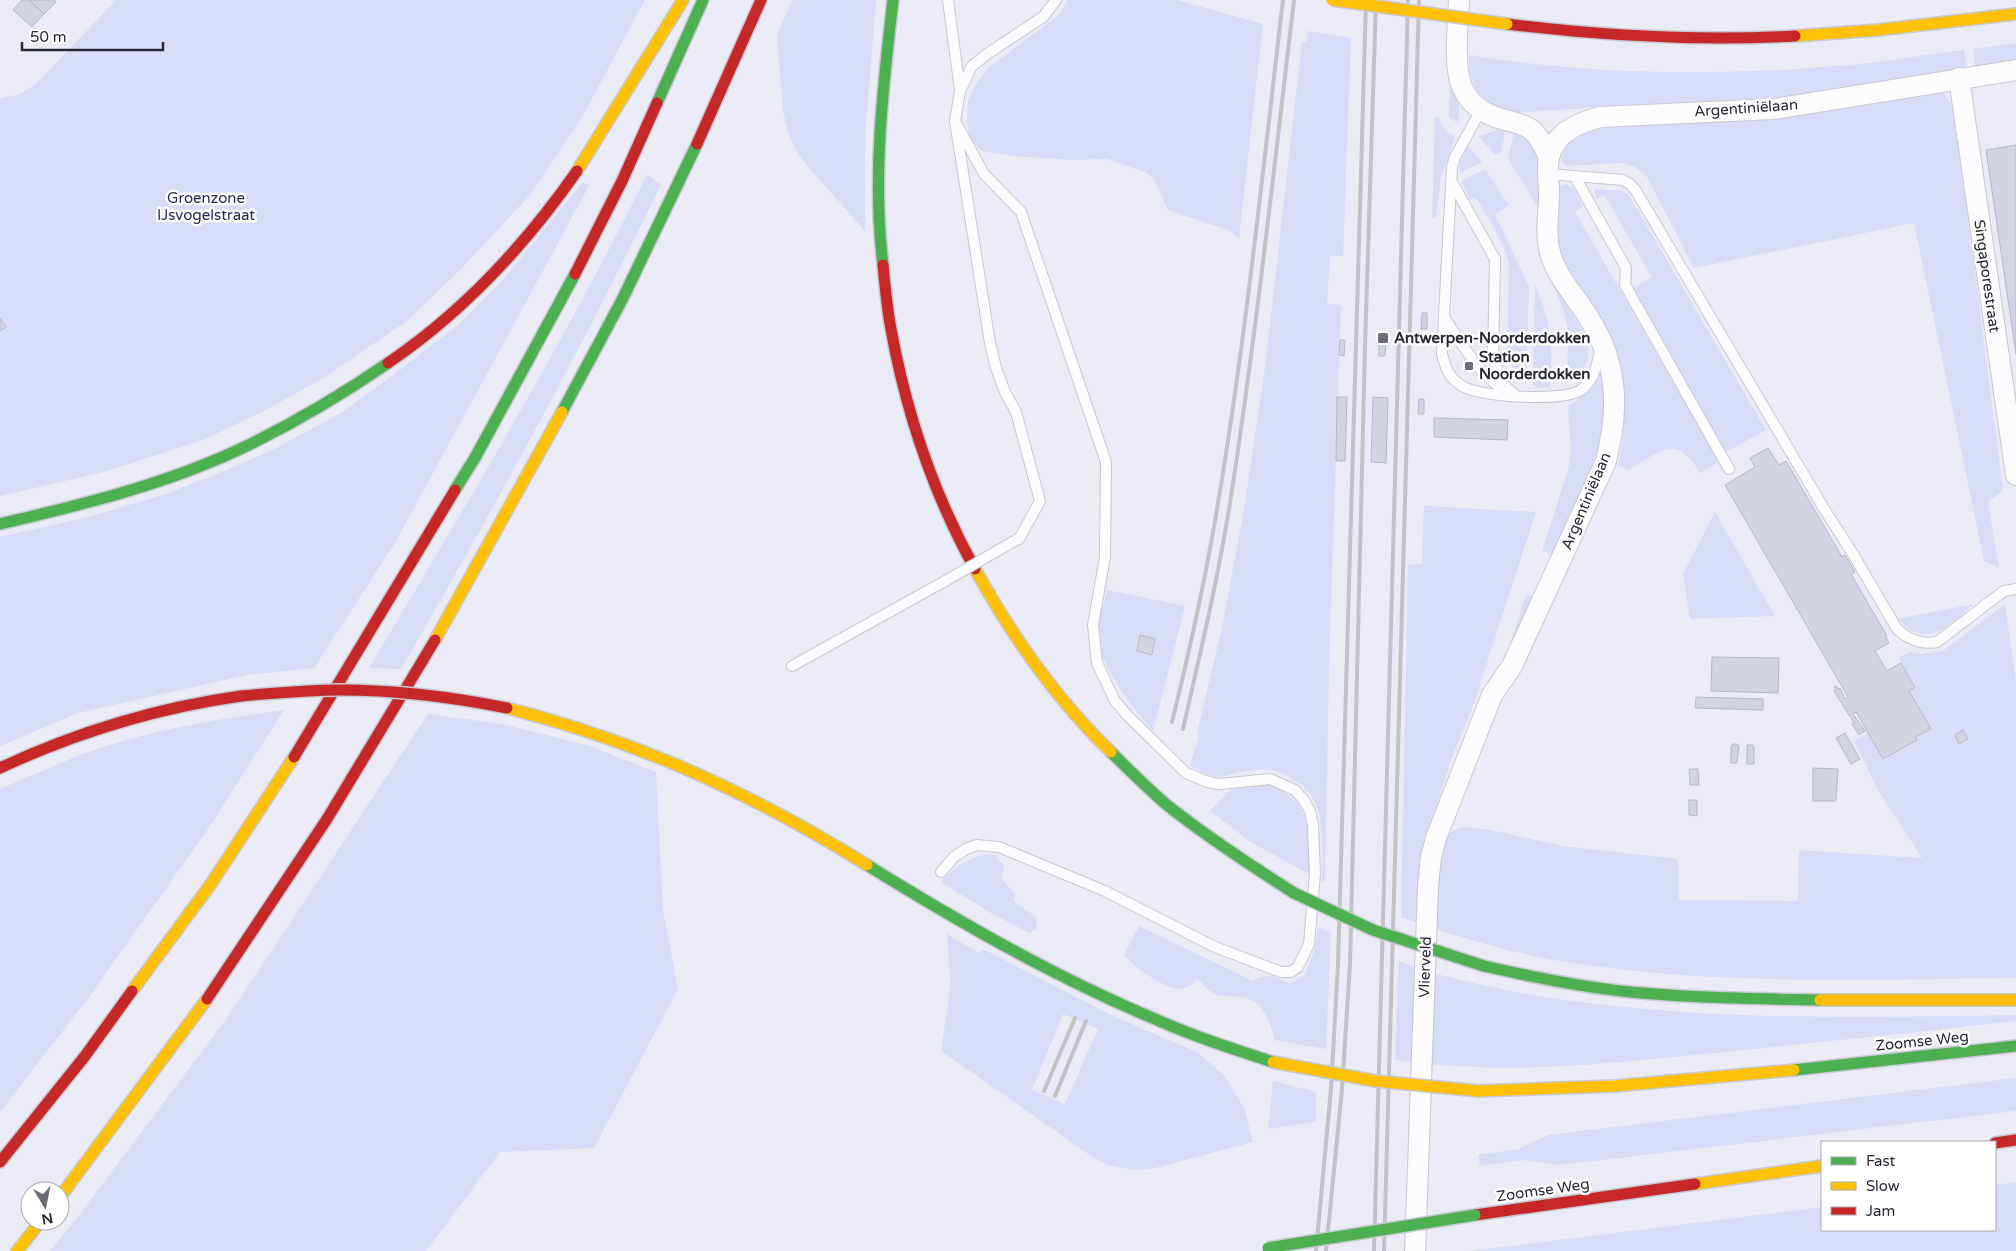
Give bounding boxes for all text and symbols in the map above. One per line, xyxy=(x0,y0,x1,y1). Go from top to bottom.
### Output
scale bar xyxy=(22,20,164,52)
text: 50 m xyxy=(30,28,67,46)
street label: Argentiniëlaan xyxy=(1693,95,1799,121)
park label: Groenzone IJsvogelstraat xyxy=(157,189,255,224)
street label: Singaporestraat xyxy=(1970,219,2004,334)
place label: Antwerpen-Noorderdokken xyxy=(1394,329,1590,348)
marker: Antwerpen-Noorderdokken xyxy=(1376,331,1390,345)
place label: Station Noorderdokken xyxy=(1479,348,1591,383)
marker: Station Noorderdokken xyxy=(1463,360,1475,372)
street label: Argentiniëlaan xyxy=(1557,450,1615,552)
street label: Vlierveld xyxy=(1415,936,1435,998)
street label: Zoomse Weg xyxy=(1875,1027,1969,1055)
legend xyxy=(1821,1141,1996,1231)
text: Fast xyxy=(1866,1152,1896,1170)
street label: Zoomse Weg xyxy=(1495,1175,1591,1205)
text: Slow xyxy=(1866,1177,1900,1195)
north arrow xyxy=(20,1181,70,1231)
text: Jam xyxy=(1866,1202,1895,1220)
text: N xyxy=(40,1209,54,1228)

